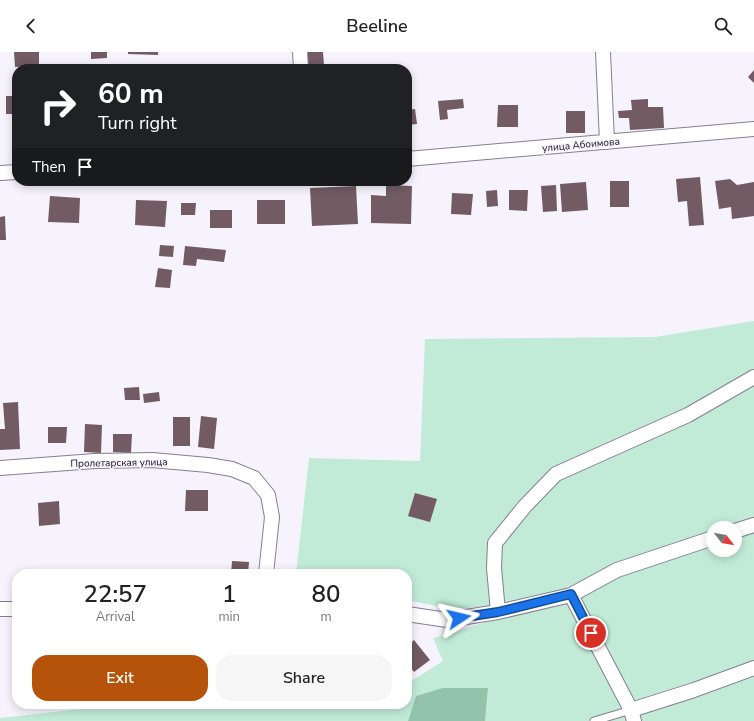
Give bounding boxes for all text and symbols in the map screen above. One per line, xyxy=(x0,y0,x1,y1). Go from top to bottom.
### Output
text: Beeline xyxy=(346,14,408,38)
icon: back xyxy=(20,15,42,37)
icon: search xyxy=(712,15,734,37)
text: 60 m xyxy=(98,75,164,113)
icon: right xyxy=(32,80,84,132)
text: Turn right xyxy=(98,111,177,135)
street label: улица Абоимова xyxy=(542,135,620,155)
icon: arrive xyxy=(74,156,96,178)
text: Then xyxy=(32,157,66,177)
street label: Пролетарская улица xyxy=(70,455,168,471)
north arrow xyxy=(706,521,742,557)
map controls xyxy=(706,521,742,557)
text: 22:57 xyxy=(84,578,147,610)
text: 1 xyxy=(222,578,236,610)
text: 80 xyxy=(312,578,340,610)
position arrow xyxy=(438,597,480,639)
text: Arrival xyxy=(96,608,135,626)
text: min xyxy=(218,608,240,626)
text: m xyxy=(320,608,332,626)
pin xyxy=(574,616,608,650)
icon: arrive xyxy=(580,622,602,644)
button: Exit xyxy=(32,655,208,701)
button: Share xyxy=(216,655,392,701)

